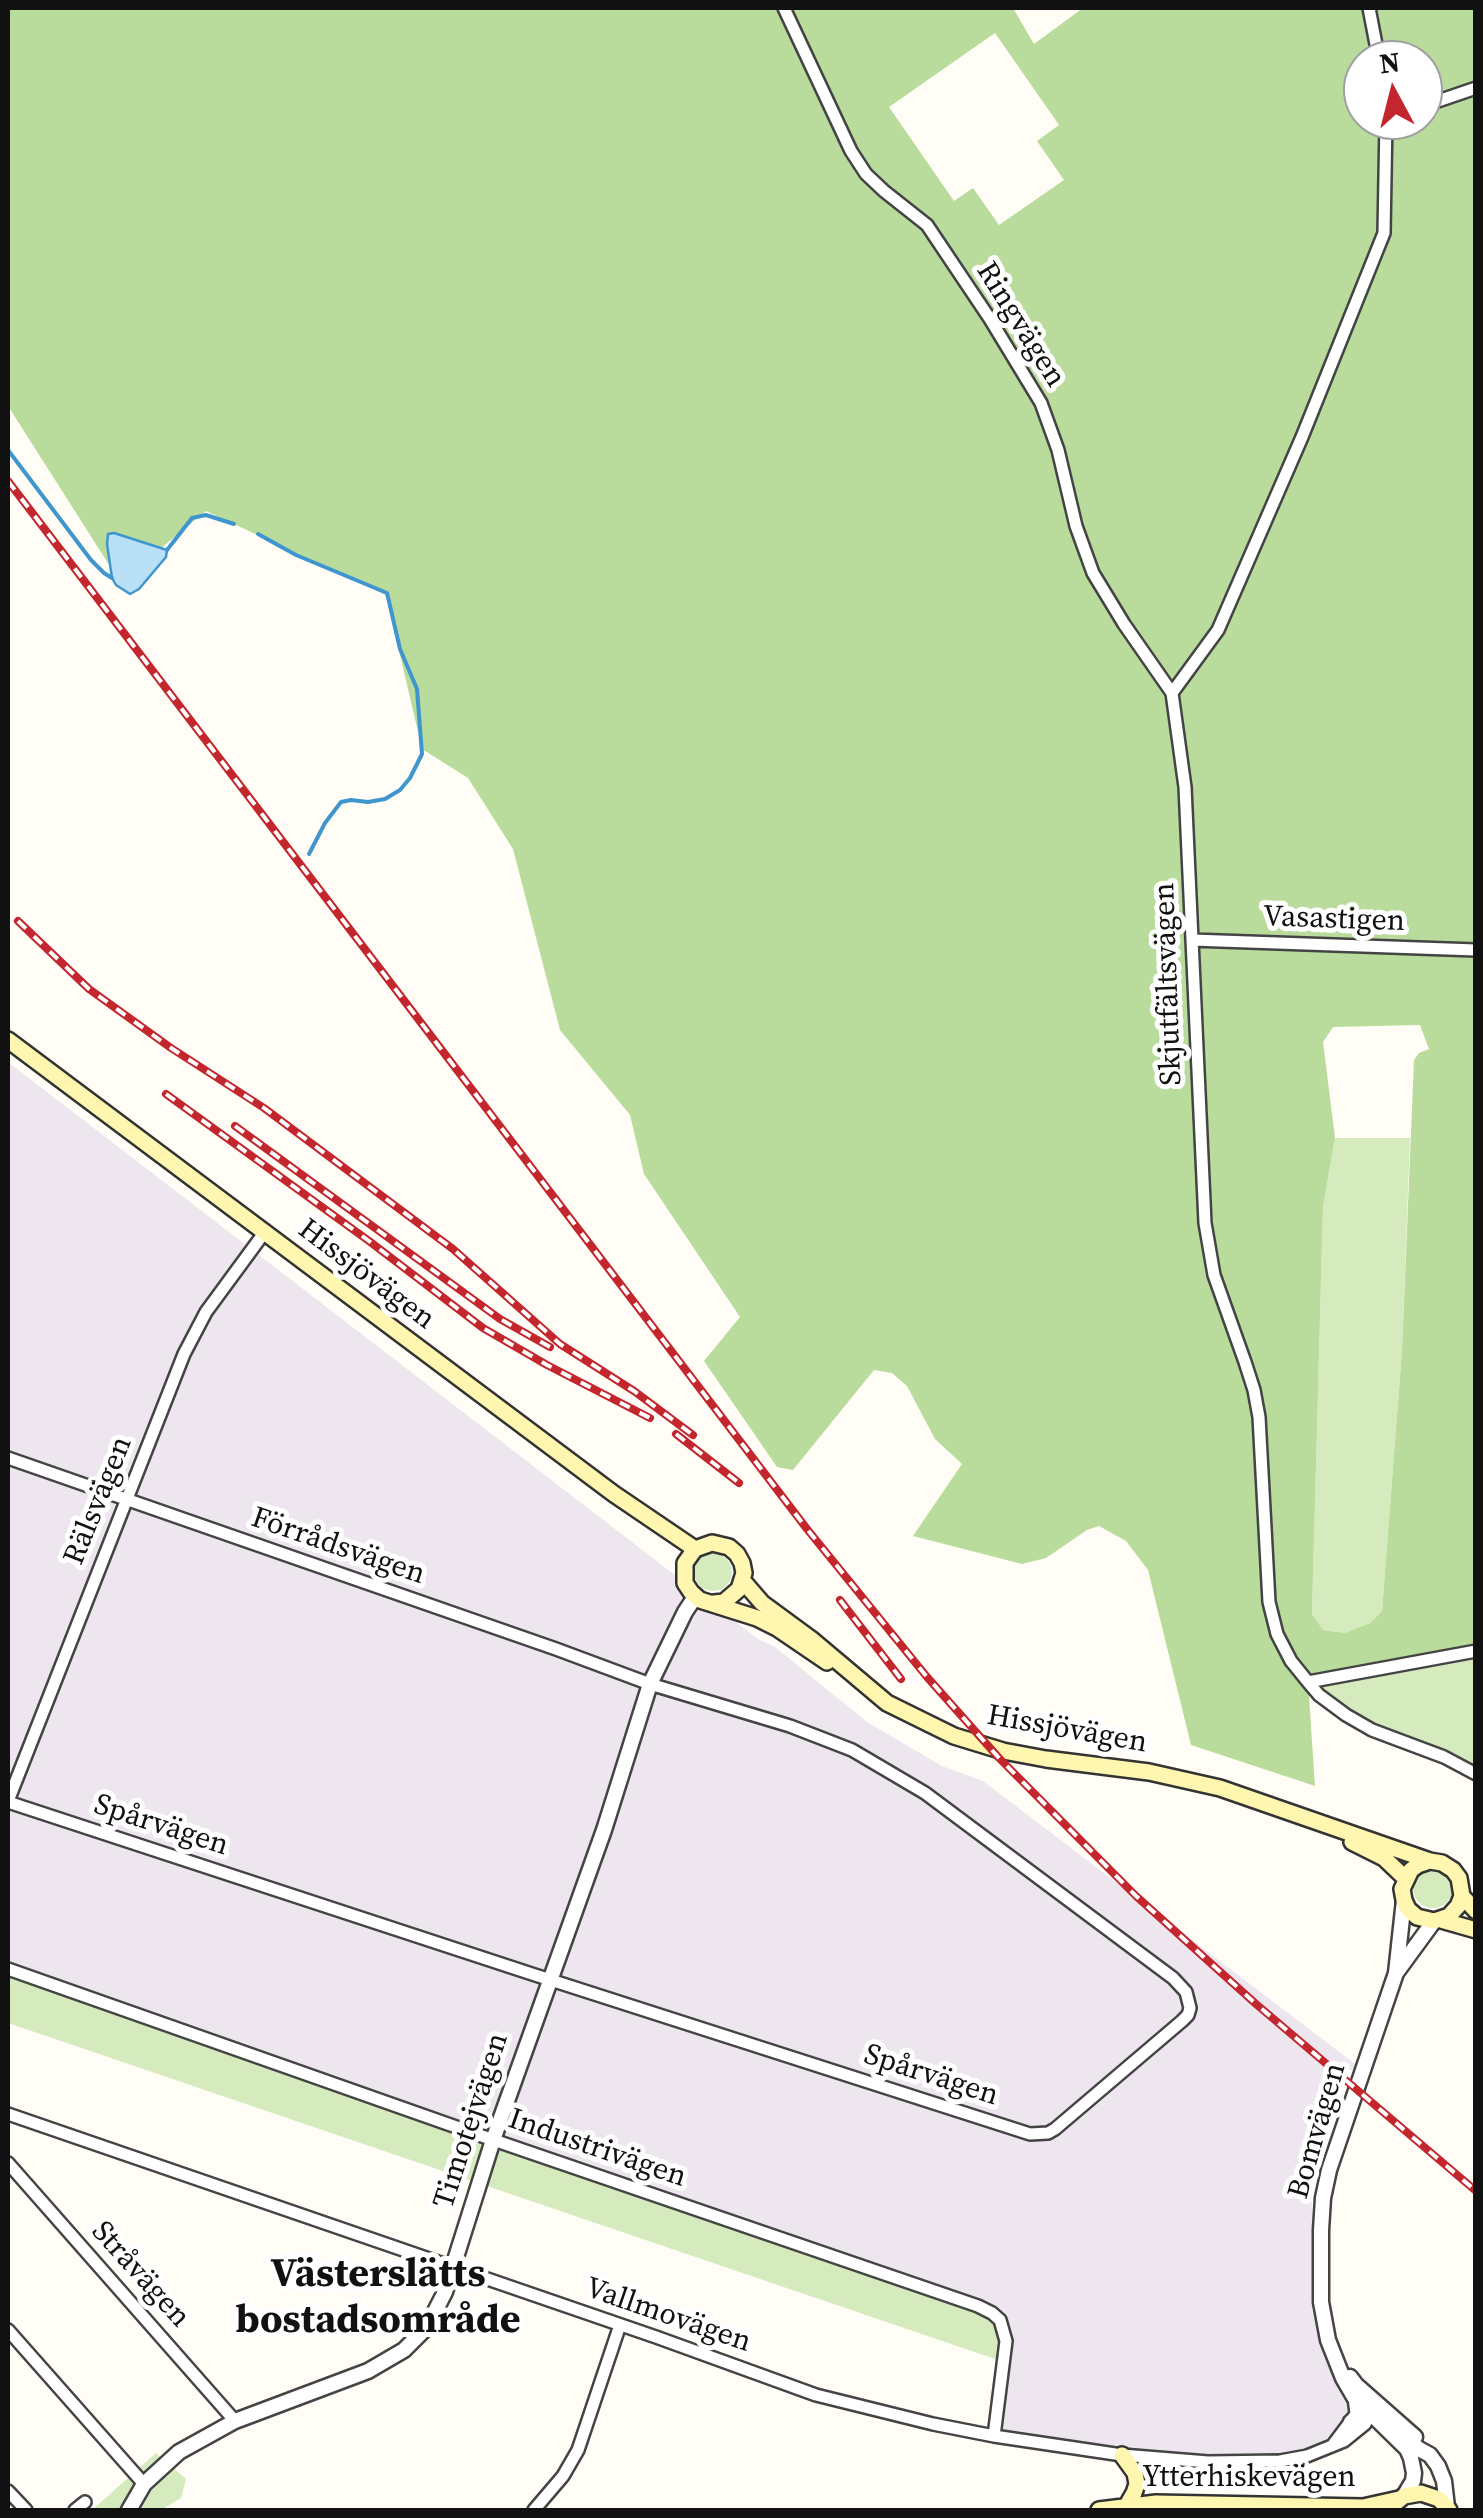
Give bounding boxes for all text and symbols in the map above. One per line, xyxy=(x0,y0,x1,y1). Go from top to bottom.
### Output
north arrow xyxy=(1343,40,1443,140)
text: N xyxy=(1377,42,1402,82)
street label: Ringvägen xyxy=(967,256,1073,394)
street label: Skjutfältsvägen xyxy=(1147,882,1191,1086)
street label: Vasastigen xyxy=(1263,900,1405,940)
street label: Hissjövägen xyxy=(291,1212,441,1338)
street label: Rälsvägen xyxy=(57,1432,141,1570)
street label: Förrådsvägen xyxy=(246,1500,430,1594)
street label: Hissjövägen xyxy=(984,1698,1150,1762)
street label: Spårvägen xyxy=(89,1787,233,1865)
street label: Timotejvägen xyxy=(427,2029,517,2213)
street label: Spårvägen xyxy=(859,2037,1003,2115)
street label: Bomvägen xyxy=(1281,2059,1355,2203)
street label: Industrivägen xyxy=(503,2102,691,2196)
street label: Stråvägen xyxy=(83,2215,197,2335)
district label: Västerslätts bostadsområde xyxy=(235,2252,521,2346)
street label: Vallmovägen xyxy=(580,2271,756,2361)
street label: Ytterhiskevägen xyxy=(1142,2460,1356,2496)

